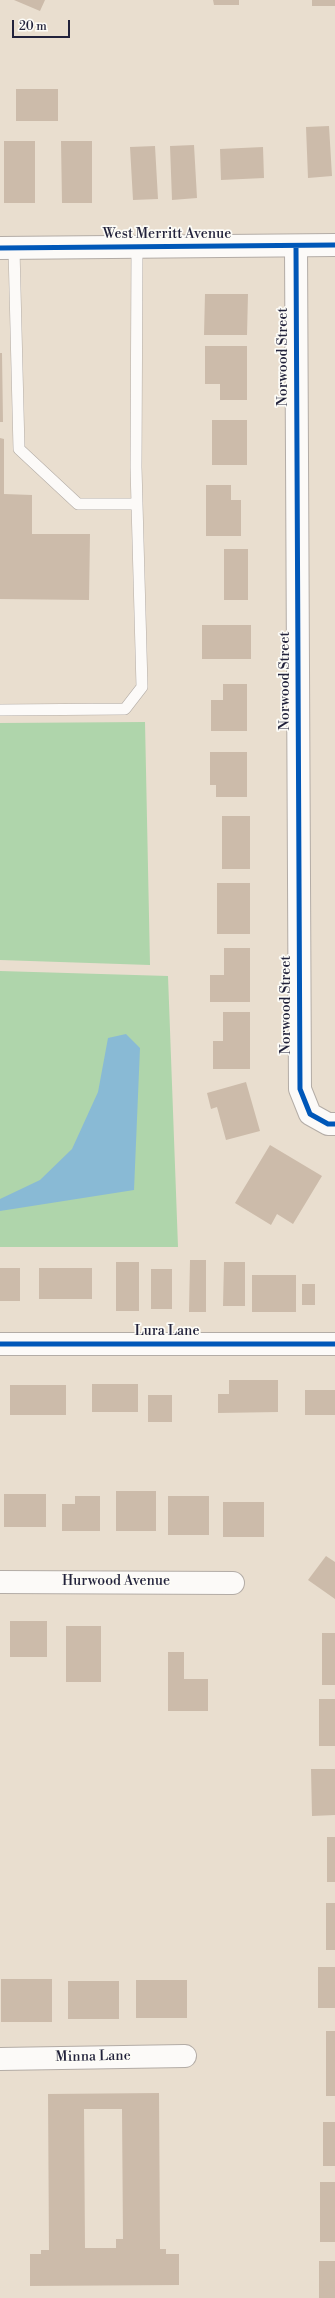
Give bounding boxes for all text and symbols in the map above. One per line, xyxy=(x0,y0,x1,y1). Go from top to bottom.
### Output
scale bar xyxy=(14,12,72,38)
text: 20 m xyxy=(19,19,47,34)
street label: West Merritt Avenue xyxy=(103,227,231,243)
street label: Norwood Street xyxy=(276,308,292,406)
street label: Norwood Street xyxy=(278,632,294,730)
street label: Norwood Street xyxy=(279,956,295,1054)
street label: Lura Lane xyxy=(135,1324,199,1340)
street label: Hurwood Avenue xyxy=(62,1574,170,1590)
street label: Minna Lane xyxy=(55,2048,131,2066)

